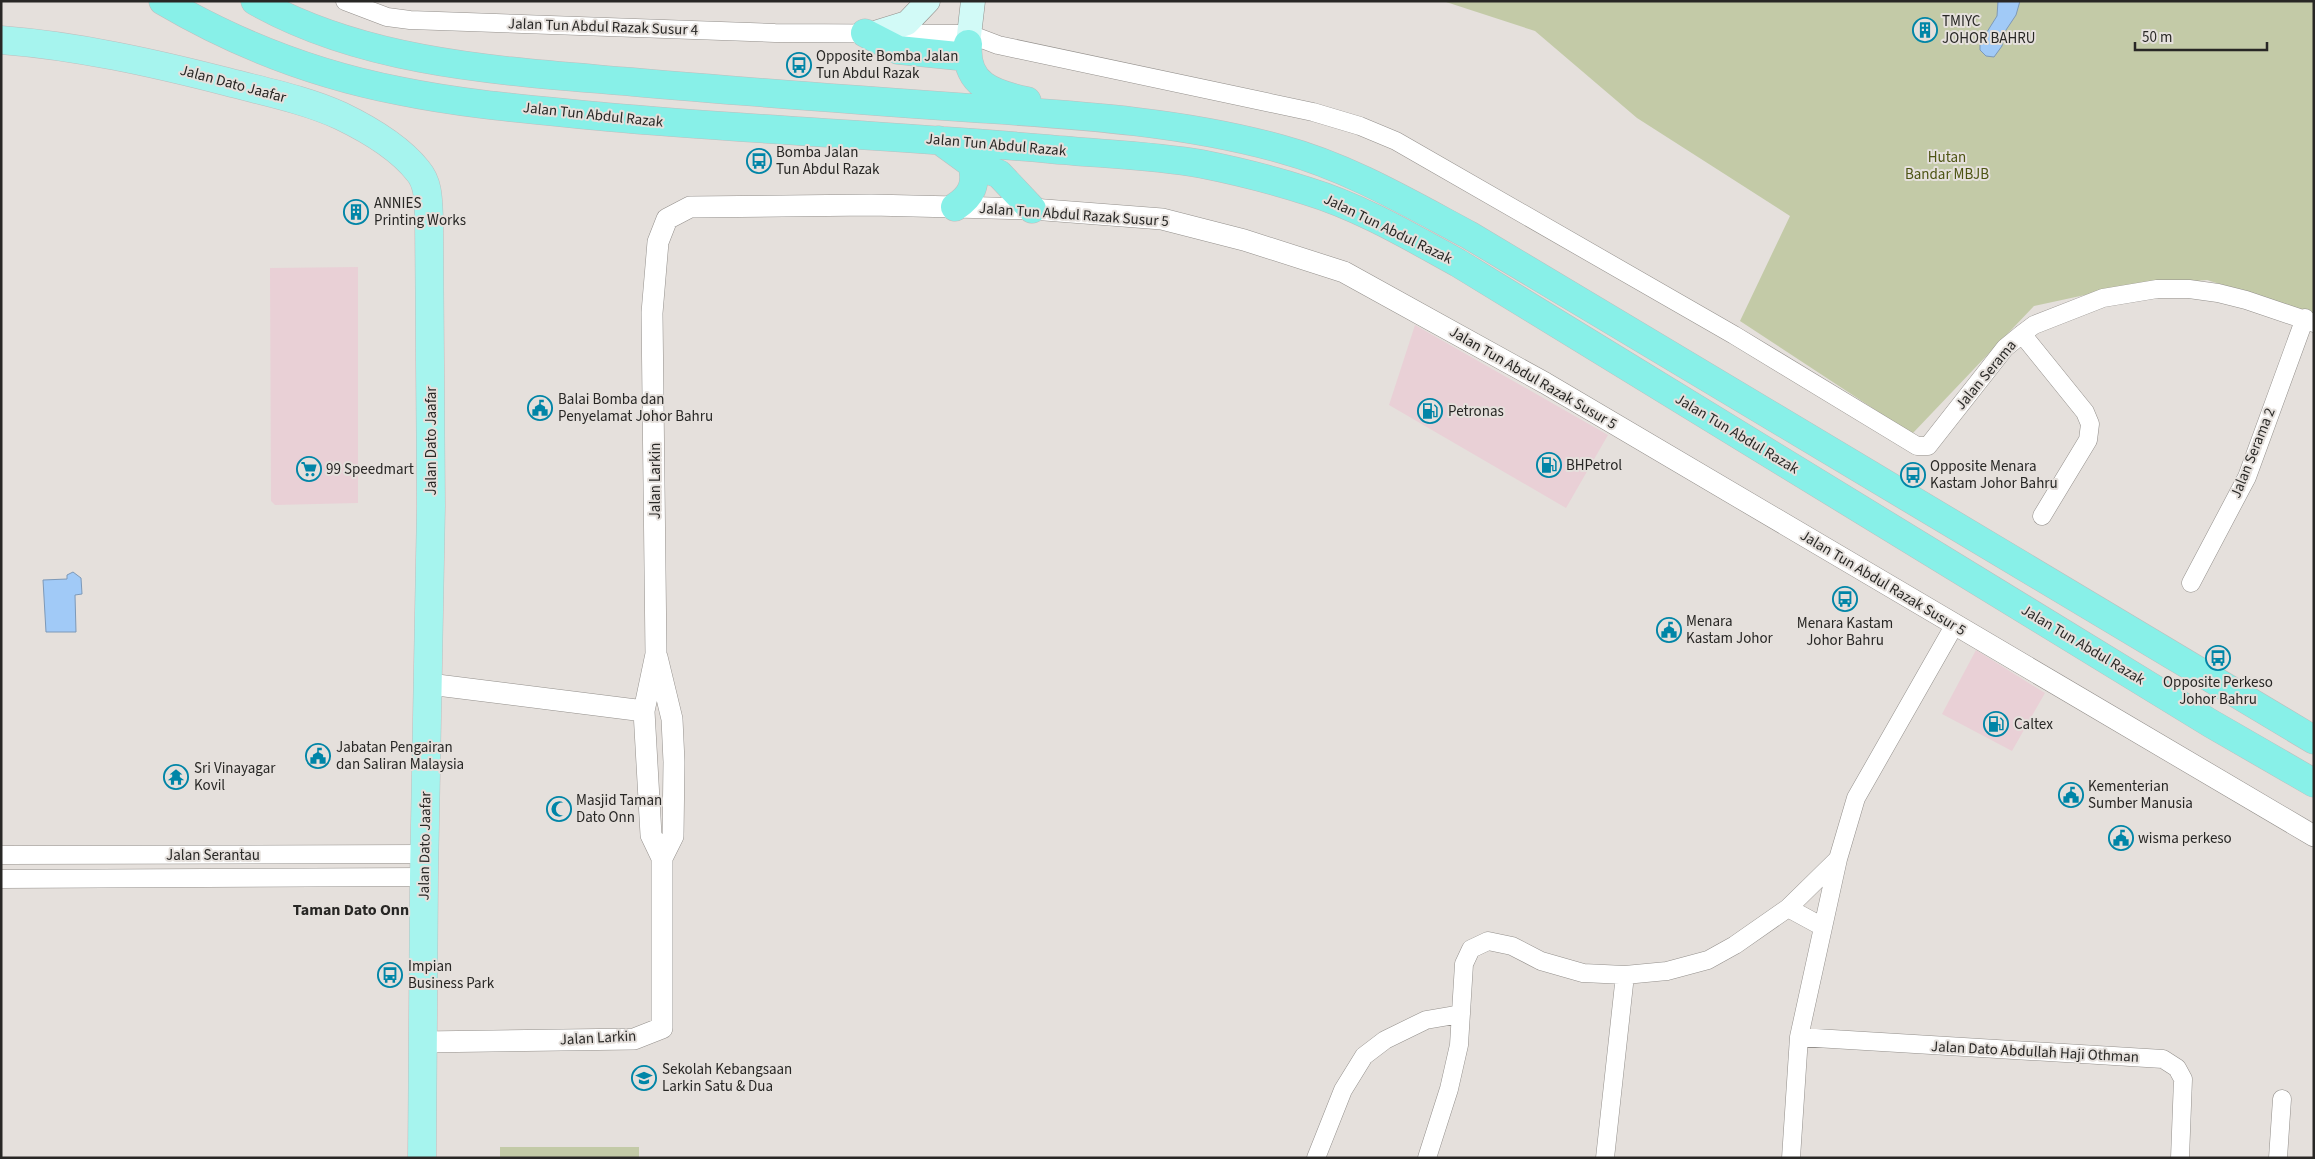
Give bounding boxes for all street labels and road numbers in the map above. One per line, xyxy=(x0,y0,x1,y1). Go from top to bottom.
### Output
street label: Jalan Tun Abdul Razak Susur 4 xyxy=(508,13,699,41)
street label: Jalan Dato Jaafar xyxy=(178,60,289,108)
street label: Jalan Tun Abdul Razak xyxy=(522,97,665,133)
street label: Jalan Tun Abdul Razak xyxy=(925,128,1068,162)
street label: Jalan Tun Abdul Razak xyxy=(1320,189,1456,270)
street label: Jalan Tun Abdul Razak Susur 5 xyxy=(978,198,1170,232)
street label: Jalan Tun Abdul Razak Susur 5 xyxy=(1445,321,1621,435)
street label: Jalan Serama xyxy=(1951,336,2021,414)
street label: Jalan Dato Jaafar xyxy=(421,386,442,496)
street label: Jalan Tun Abdul Razak xyxy=(1671,389,1803,480)
street label: Jalan Serama 2 xyxy=(2225,405,2281,501)
street label: Jalan Larkin xyxy=(645,443,666,519)
street label: Jalan Tun Abdul Razak Susur 5 xyxy=(1796,525,1970,641)
street label: Jalan Tun Abdul Razak xyxy=(2017,600,2149,691)
street label: Jalan Dato Jaafar xyxy=(414,791,436,901)
street label: Jalan Serantau xyxy=(166,845,260,866)
street label: Jalan Larkin xyxy=(559,1026,637,1050)
street label: Jalan Dato Abdullah Haji Othman xyxy=(1930,1036,2140,1068)

